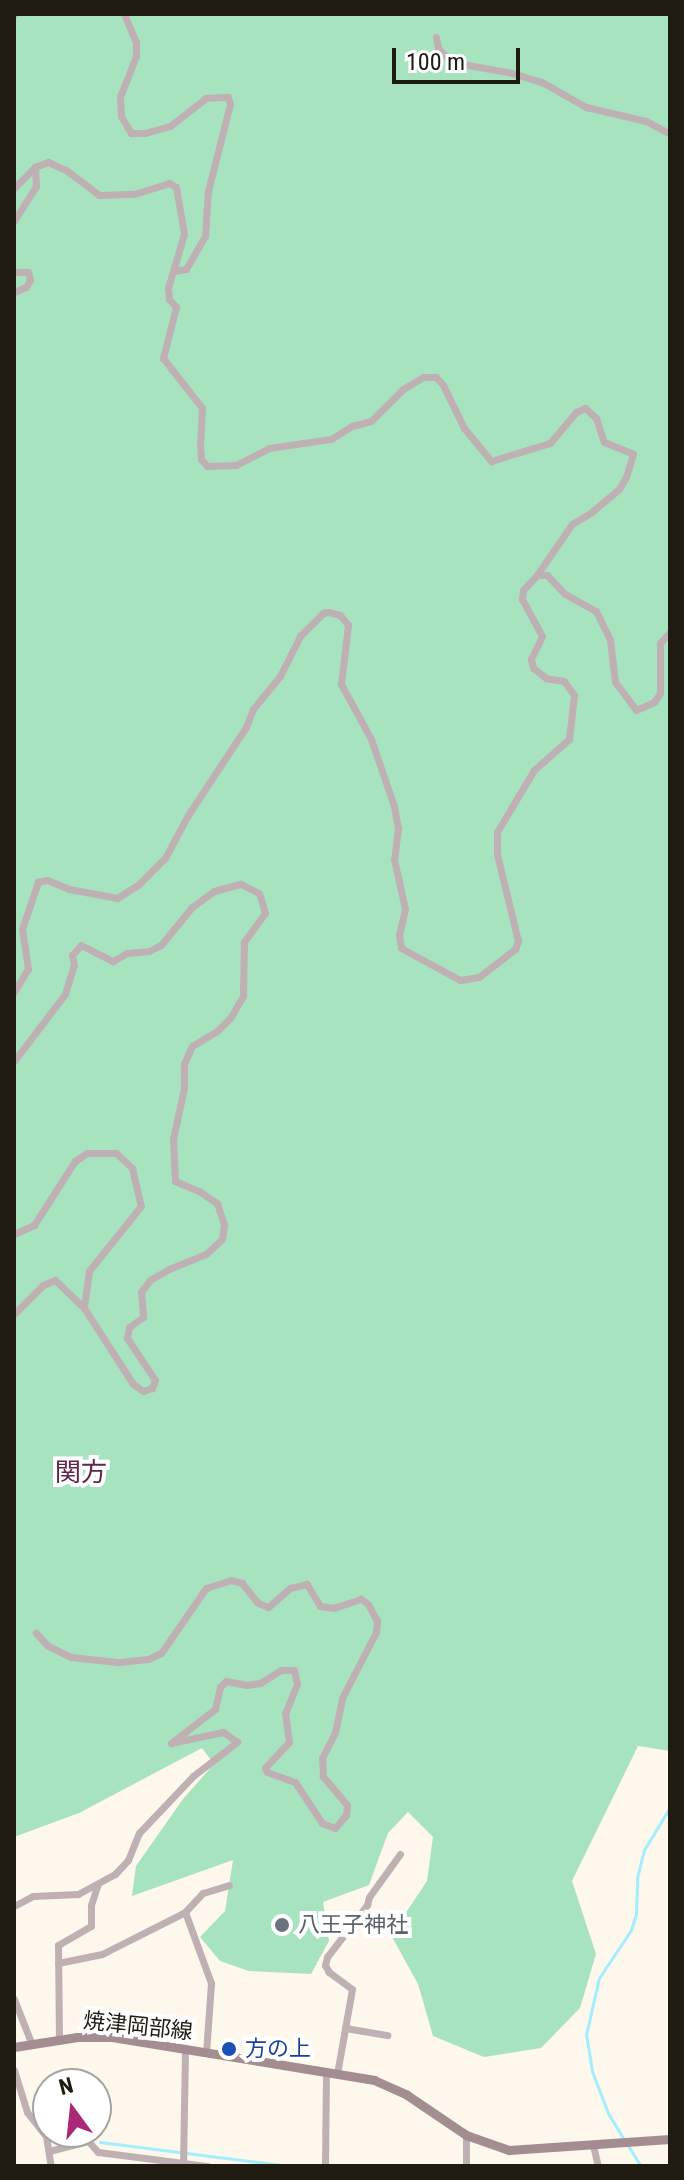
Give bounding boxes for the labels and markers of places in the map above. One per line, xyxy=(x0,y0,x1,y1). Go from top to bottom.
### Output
place label: 八王子神社 xyxy=(298,1912,408,1938)
marker: 八王子神社 xyxy=(273,1916,291,1934)
place label: 方の上 xyxy=(245,2036,311,2062)
marker: 方の上 xyxy=(220,2040,238,2058)

